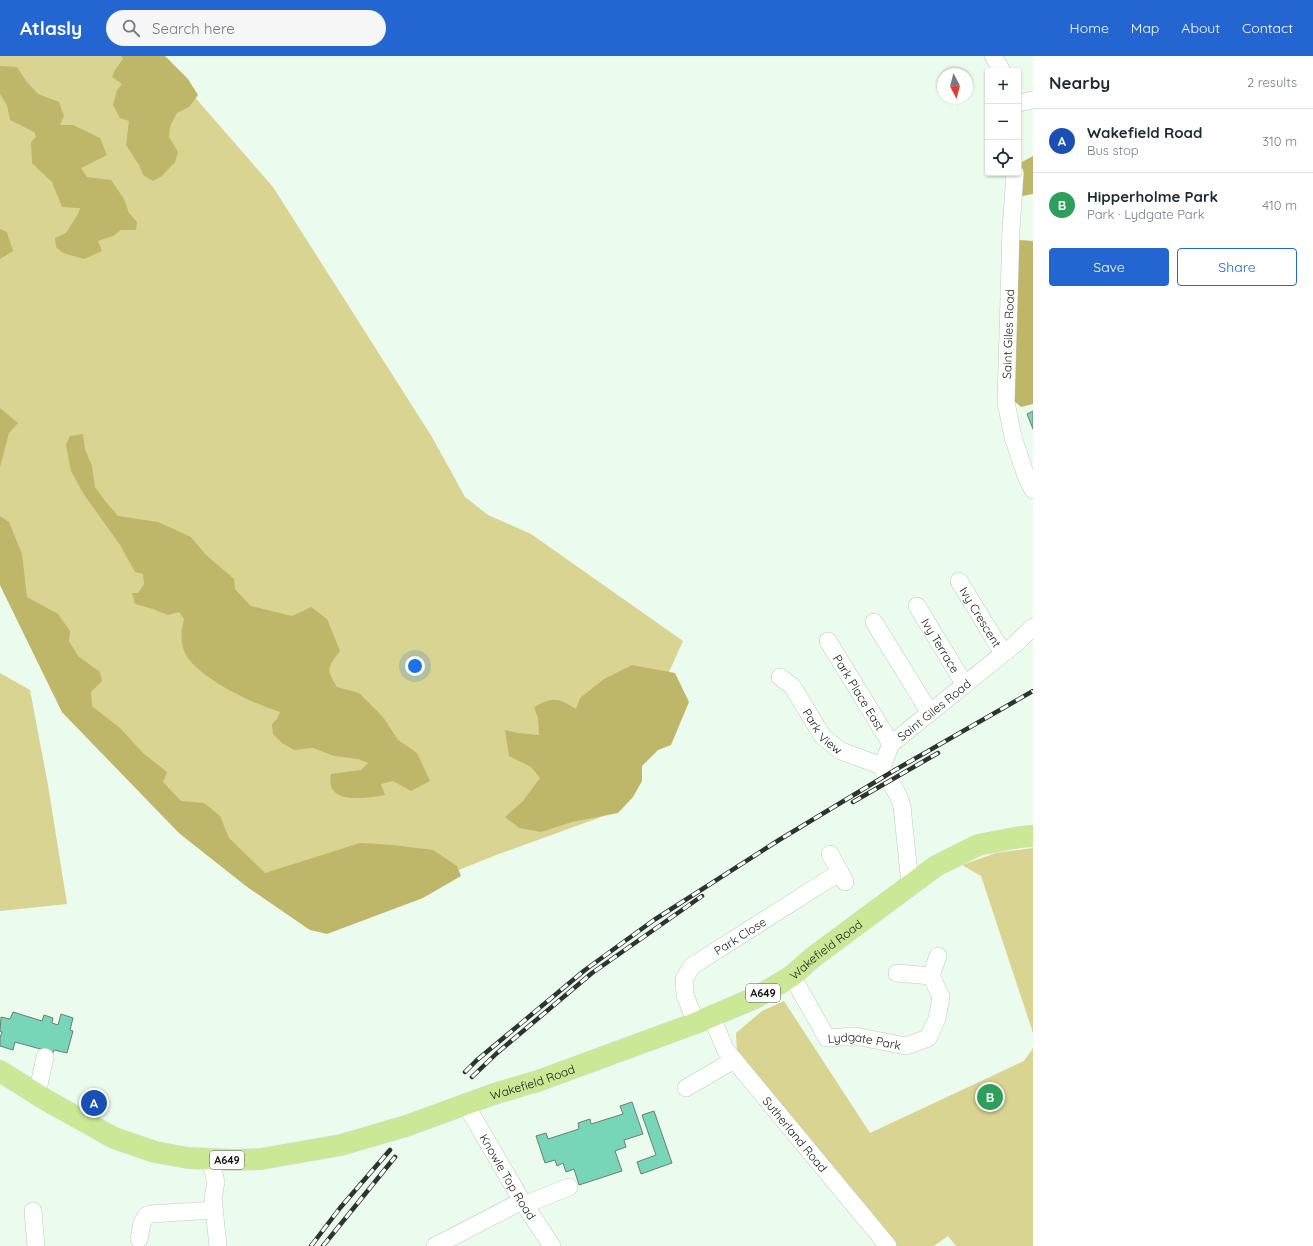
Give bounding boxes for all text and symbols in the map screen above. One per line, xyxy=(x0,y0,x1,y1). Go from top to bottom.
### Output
search box xyxy=(106,10,386,46)
text: Atlasly xyxy=(20,16,82,40)
icon: search xyxy=(120,17,142,39)
text: Search here xyxy=(152,19,235,38)
text: Home xyxy=(1070,19,1109,37)
text: Map xyxy=(1131,19,1159,37)
text: About xyxy=(1181,19,1220,37)
text: Contact xyxy=(1242,19,1293,37)
north arrow xyxy=(937,68,973,104)
map controls xyxy=(985,68,1021,176)
button: + xyxy=(985,68,1021,104)
text: Nearby xyxy=(1049,72,1110,93)
text: 2 results xyxy=(1247,74,1297,90)
button: − xyxy=(985,104,1021,140)
text: Wakefield Road xyxy=(1087,123,1202,142)
text: A xyxy=(1058,133,1066,149)
text: 310 m xyxy=(1262,133,1297,149)
button: locate xyxy=(985,140,1021,176)
text: Bus stop xyxy=(1087,142,1139,158)
text: Hipperholme Park xyxy=(1087,187,1218,206)
text: B xyxy=(1058,197,1066,213)
text: 410 m xyxy=(1262,197,1297,213)
text: Park · Lydgate Park xyxy=(1087,206,1205,222)
button: Save xyxy=(1049,248,1169,286)
button: Share xyxy=(1177,248,1297,286)
street label: Saint Giles Road xyxy=(999,289,1017,379)
street label: Ivy Crescent xyxy=(957,584,1005,650)
street label: Ivy Terrace xyxy=(919,615,963,676)
street label: Park Place East xyxy=(830,652,888,733)
your location xyxy=(405,656,425,676)
street label: Saint Giles Road xyxy=(894,676,973,744)
street label: Park View xyxy=(800,706,846,757)
street label: Park Close xyxy=(711,913,769,958)
street label: Wakefield Road xyxy=(786,916,865,982)
road number: A649 xyxy=(746,984,780,1002)
street label: Lydgate Park xyxy=(827,1029,902,1052)
street label: Wakefield Road xyxy=(488,1061,577,1102)
pin: B xyxy=(977,1082,1003,1112)
pin: A xyxy=(81,1088,107,1118)
street label: Sutherland Road xyxy=(760,1093,831,1175)
street label: Knowle Top Road xyxy=(477,1131,540,1222)
road number: A649 xyxy=(210,1151,244,1169)

